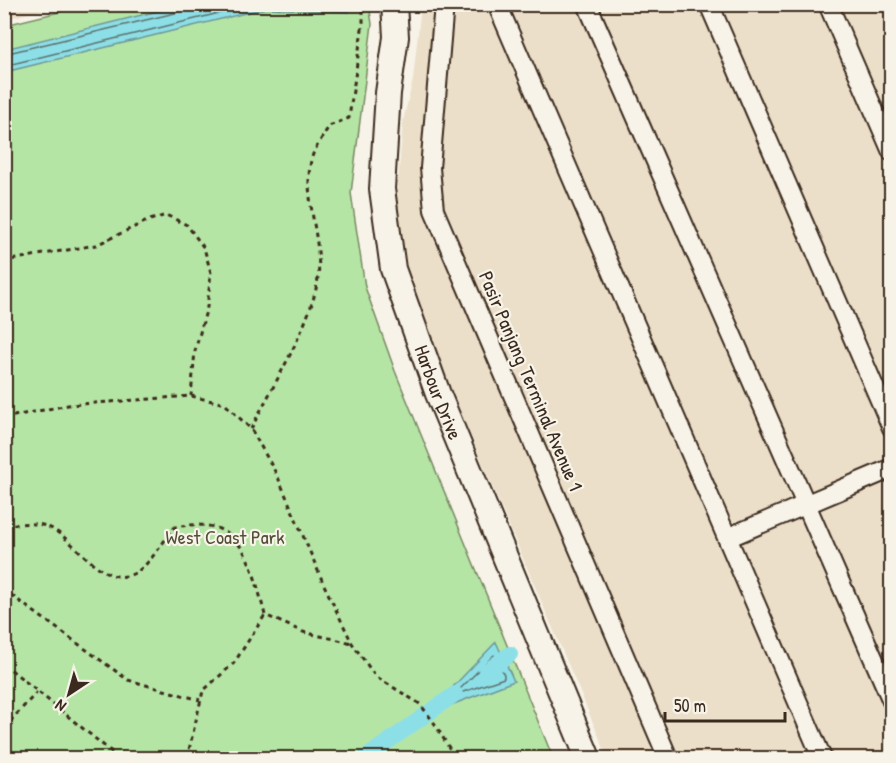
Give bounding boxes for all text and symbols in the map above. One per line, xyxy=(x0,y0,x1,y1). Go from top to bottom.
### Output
street label: Pasir Panjang Terminal Avenue 1 xyxy=(473,267,590,495)
street label: Harbour Drive xyxy=(408,341,469,444)
park label: West Coast Park xyxy=(166,523,284,550)
north arrow xyxy=(39,664,99,724)
scale bar xyxy=(665,685,785,723)
text: 50 m xyxy=(674,693,706,718)
text: N xyxy=(50,694,70,718)

